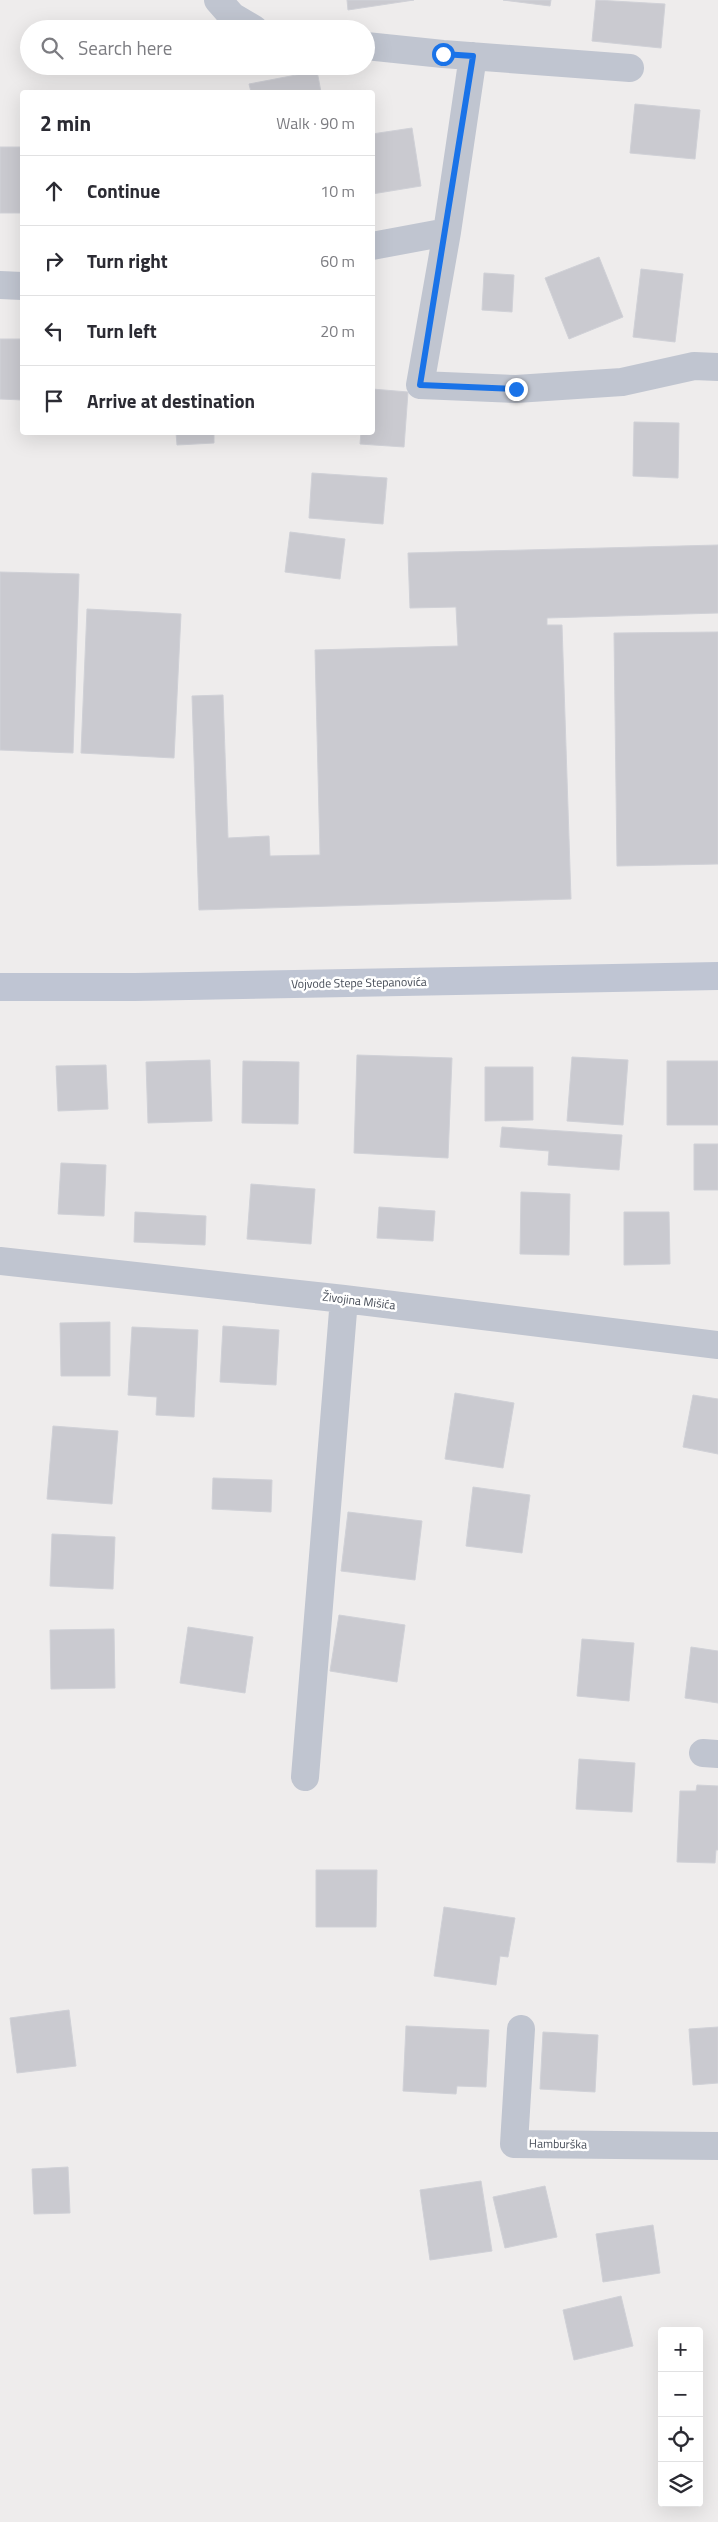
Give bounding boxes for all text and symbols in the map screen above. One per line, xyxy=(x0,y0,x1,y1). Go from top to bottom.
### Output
search box xyxy=(20,20,375,75)
text: Search here xyxy=(78,33,172,62)
icon: search xyxy=(38,34,66,62)
route start xyxy=(432,43,455,66)
text: 2 min xyxy=(40,107,91,139)
text: Walk · 90 m xyxy=(276,111,355,135)
text: Continue xyxy=(87,176,160,205)
icon: ahead xyxy=(40,177,68,205)
text: 10 m xyxy=(320,179,355,203)
text: Turn right xyxy=(87,246,168,275)
icon: right xyxy=(40,247,68,275)
text: 60 m xyxy=(320,249,355,273)
text: Turn left xyxy=(87,316,157,345)
icon: left xyxy=(40,317,68,345)
text: 20 m xyxy=(320,319,355,343)
route end xyxy=(505,378,528,401)
text: Arrive at destination xyxy=(87,386,255,415)
icon: arrive xyxy=(40,387,68,415)
street label: Vojvode Stepe Stepanovića xyxy=(291,972,427,993)
street label: Živojina Mišića xyxy=(321,1287,397,1314)
street label: Hamburška xyxy=(529,2133,587,2154)
map controls xyxy=(658,2327,703,2507)
button: + xyxy=(658,2327,703,2372)
button: − xyxy=(658,2372,703,2417)
button: locate xyxy=(658,2417,703,2462)
button: layers xyxy=(658,2462,703,2507)

